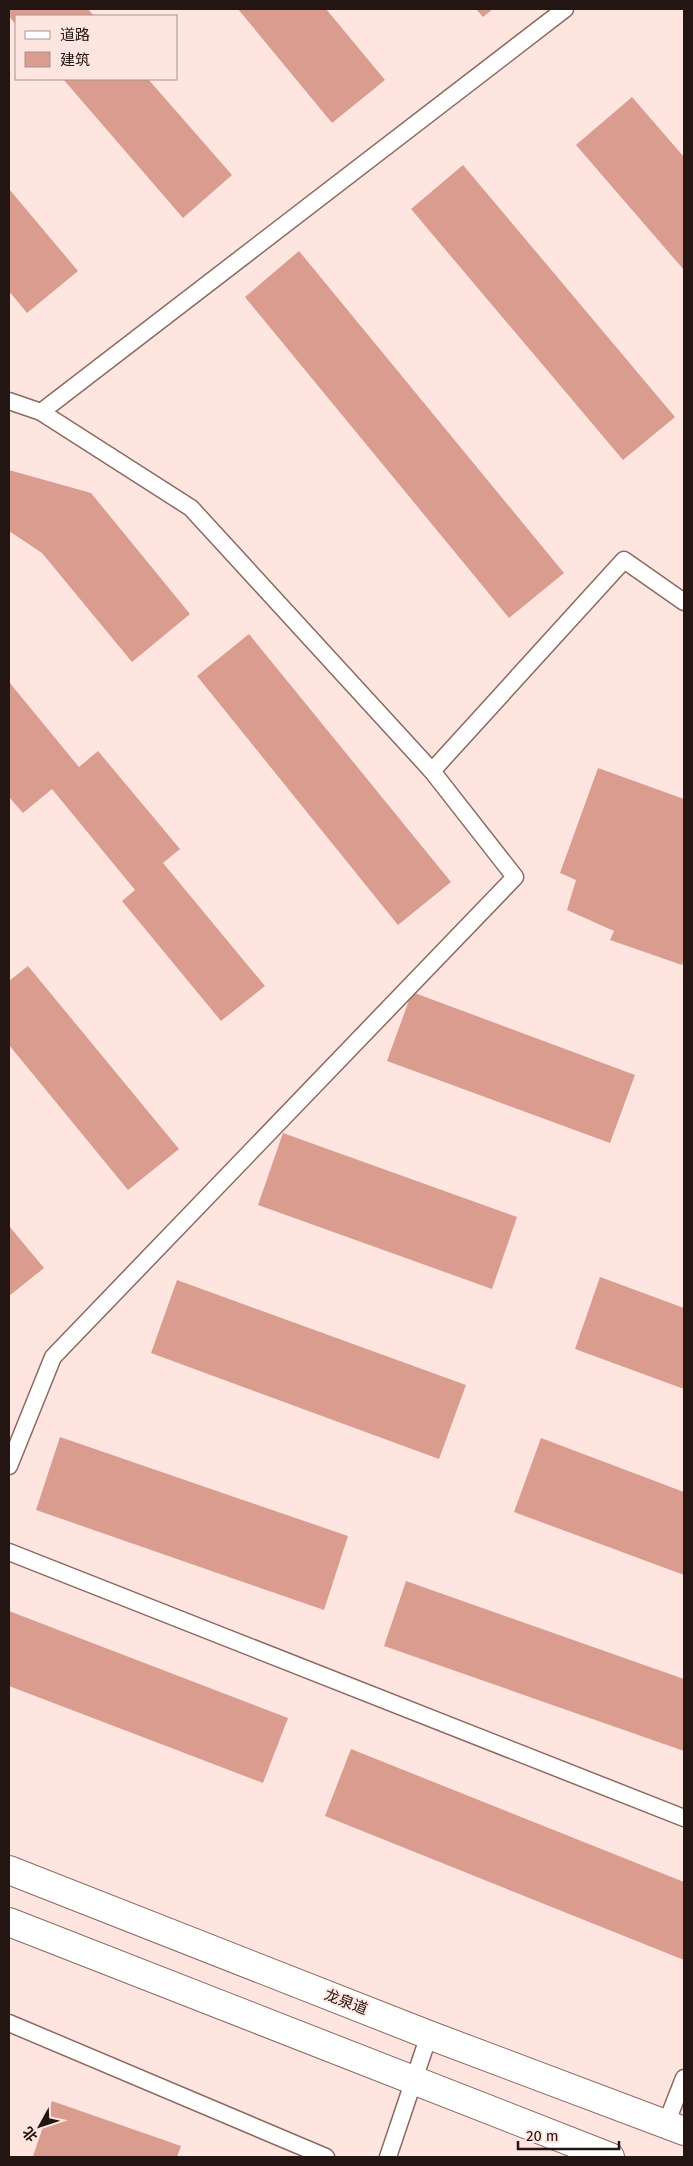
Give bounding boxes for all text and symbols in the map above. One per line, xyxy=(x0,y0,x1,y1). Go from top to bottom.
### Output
legend xyxy=(15,15,178,80)
text: 道路 xyxy=(60,26,90,44)
text: 建筑 xyxy=(60,51,90,69)
street label: 龙泉道 xyxy=(322,1986,370,2018)
north arrow xyxy=(15,2101,65,2151)
scale bar xyxy=(518,2118,619,2150)
text: 北 xyxy=(19,2123,41,2145)
text: 20 m xyxy=(526,2127,559,2145)

